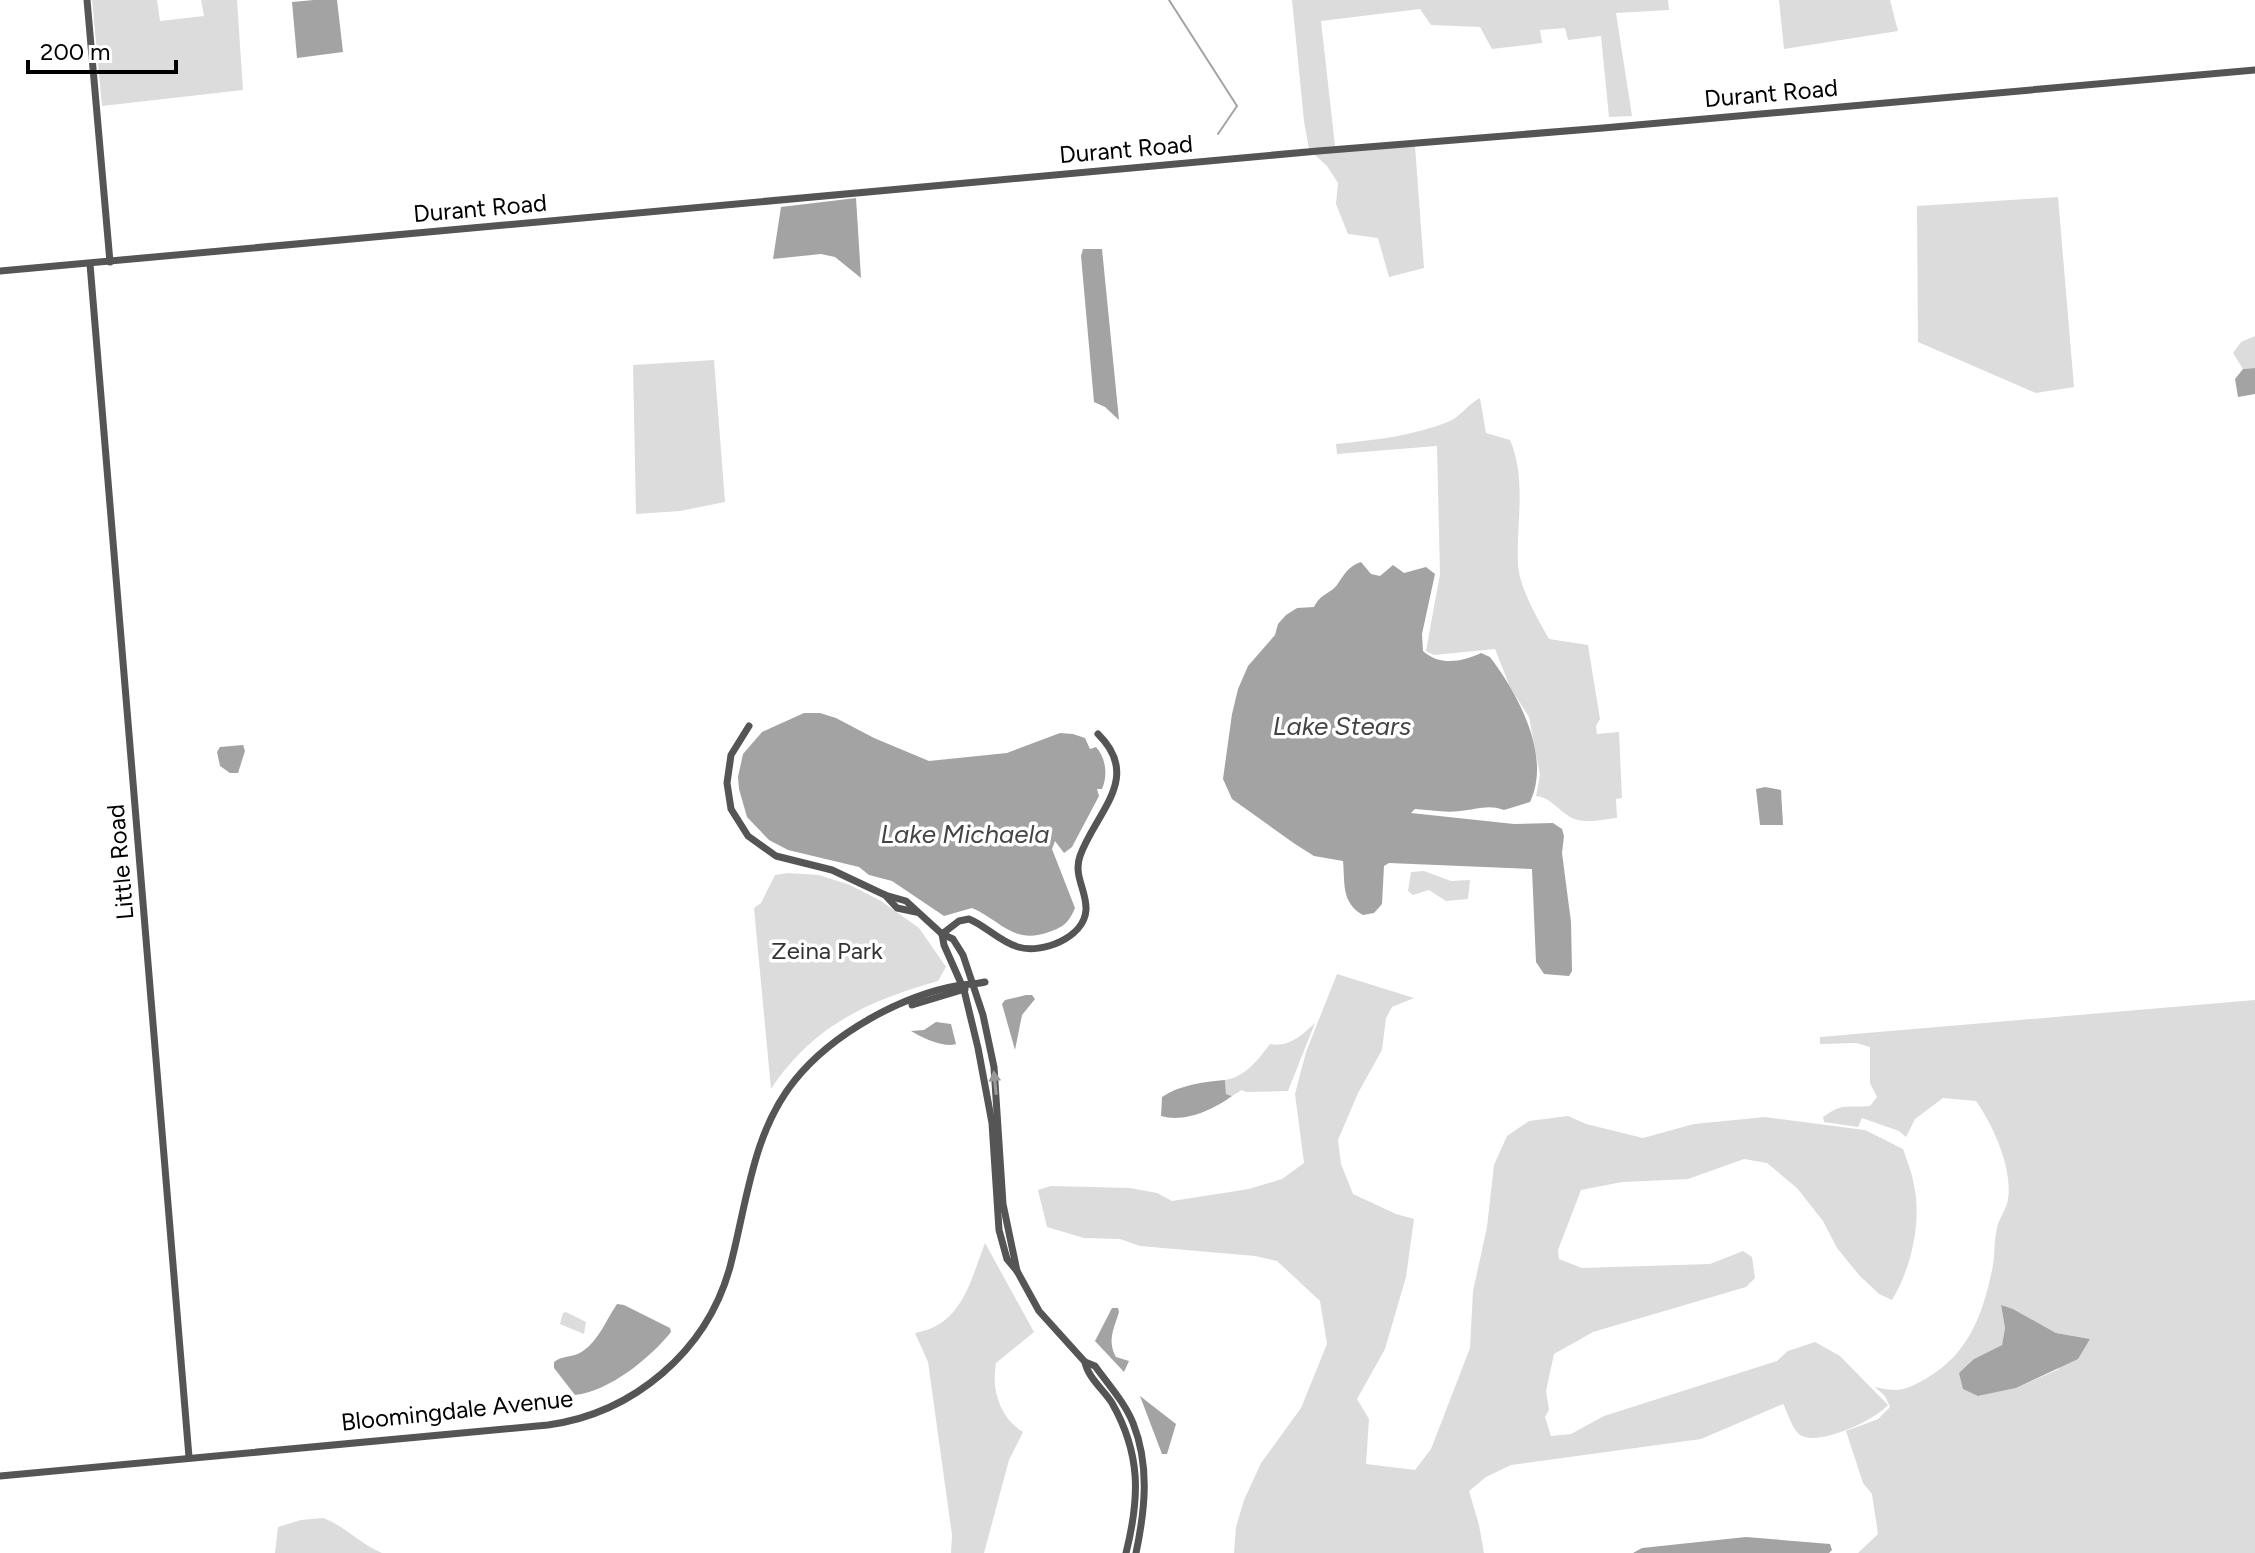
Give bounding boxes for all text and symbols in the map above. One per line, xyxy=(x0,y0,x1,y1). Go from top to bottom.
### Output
scale bar xyxy=(28,24,176,74)
text: 200 m xyxy=(40,37,111,66)
street label: Durant Road xyxy=(1703,73,1839,113)
street label: Durant Road xyxy=(1058,129,1194,169)
street label: Durant Road xyxy=(412,188,548,228)
water label: Lake Stears xyxy=(1273,710,1411,742)
street label: Little Road xyxy=(101,803,139,921)
water label: Lake Michaela xyxy=(881,818,1049,850)
park label: Zeina Park xyxy=(771,936,883,965)
one-way arrow xyxy=(989,1070,1002,1095)
street label: Bloomingdale Avenue xyxy=(340,1383,574,1437)

